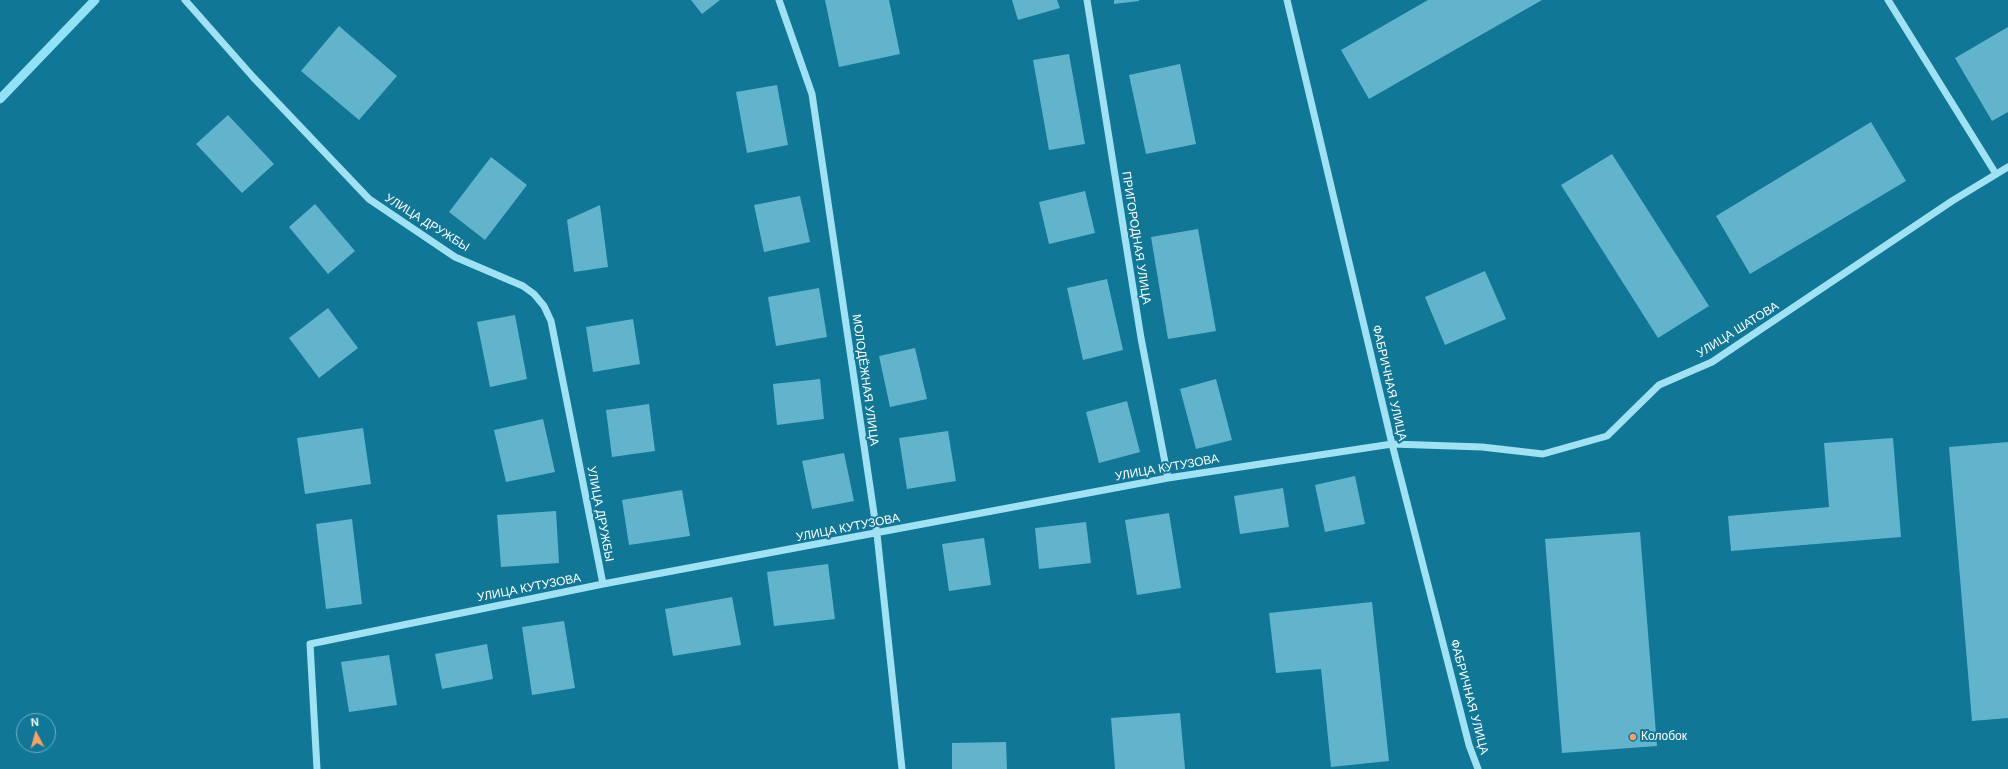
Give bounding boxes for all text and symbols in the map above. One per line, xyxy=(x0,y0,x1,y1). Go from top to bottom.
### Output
street label: ПРИГОРОДНАЯ УЛИЦА xyxy=(1118,170,1154,306)
street label: УЛИЦА ДРУЖБЫ xyxy=(382,191,472,255)
street label: УЛИЦА ШАТОВА xyxy=(1694,299,1782,361)
street label: МОЛОДЁЖНАЯ УЛИЦА xyxy=(849,313,881,447)
street label: ФАБРИЧНАЯ УЛИЦА xyxy=(1369,324,1409,442)
street label: УЛИЦА КУТУЗОВА xyxy=(1114,452,1220,484)
street label: УЛИЦА ДРУЖБЫ xyxy=(584,465,616,563)
street label: УЛИЦА КУТУЗОВА xyxy=(795,511,901,545)
street label: УЛИЦА КУТУЗОВА xyxy=(476,571,582,605)
street label: ФАБРИЧНАЯ УЛИЦА xyxy=(1447,638,1491,756)
north arrow xyxy=(16,713,56,753)
text: N xyxy=(30,716,39,728)
place label: Колобок xyxy=(1641,730,1687,744)
marker: Колобок xyxy=(1628,732,1638,742)

